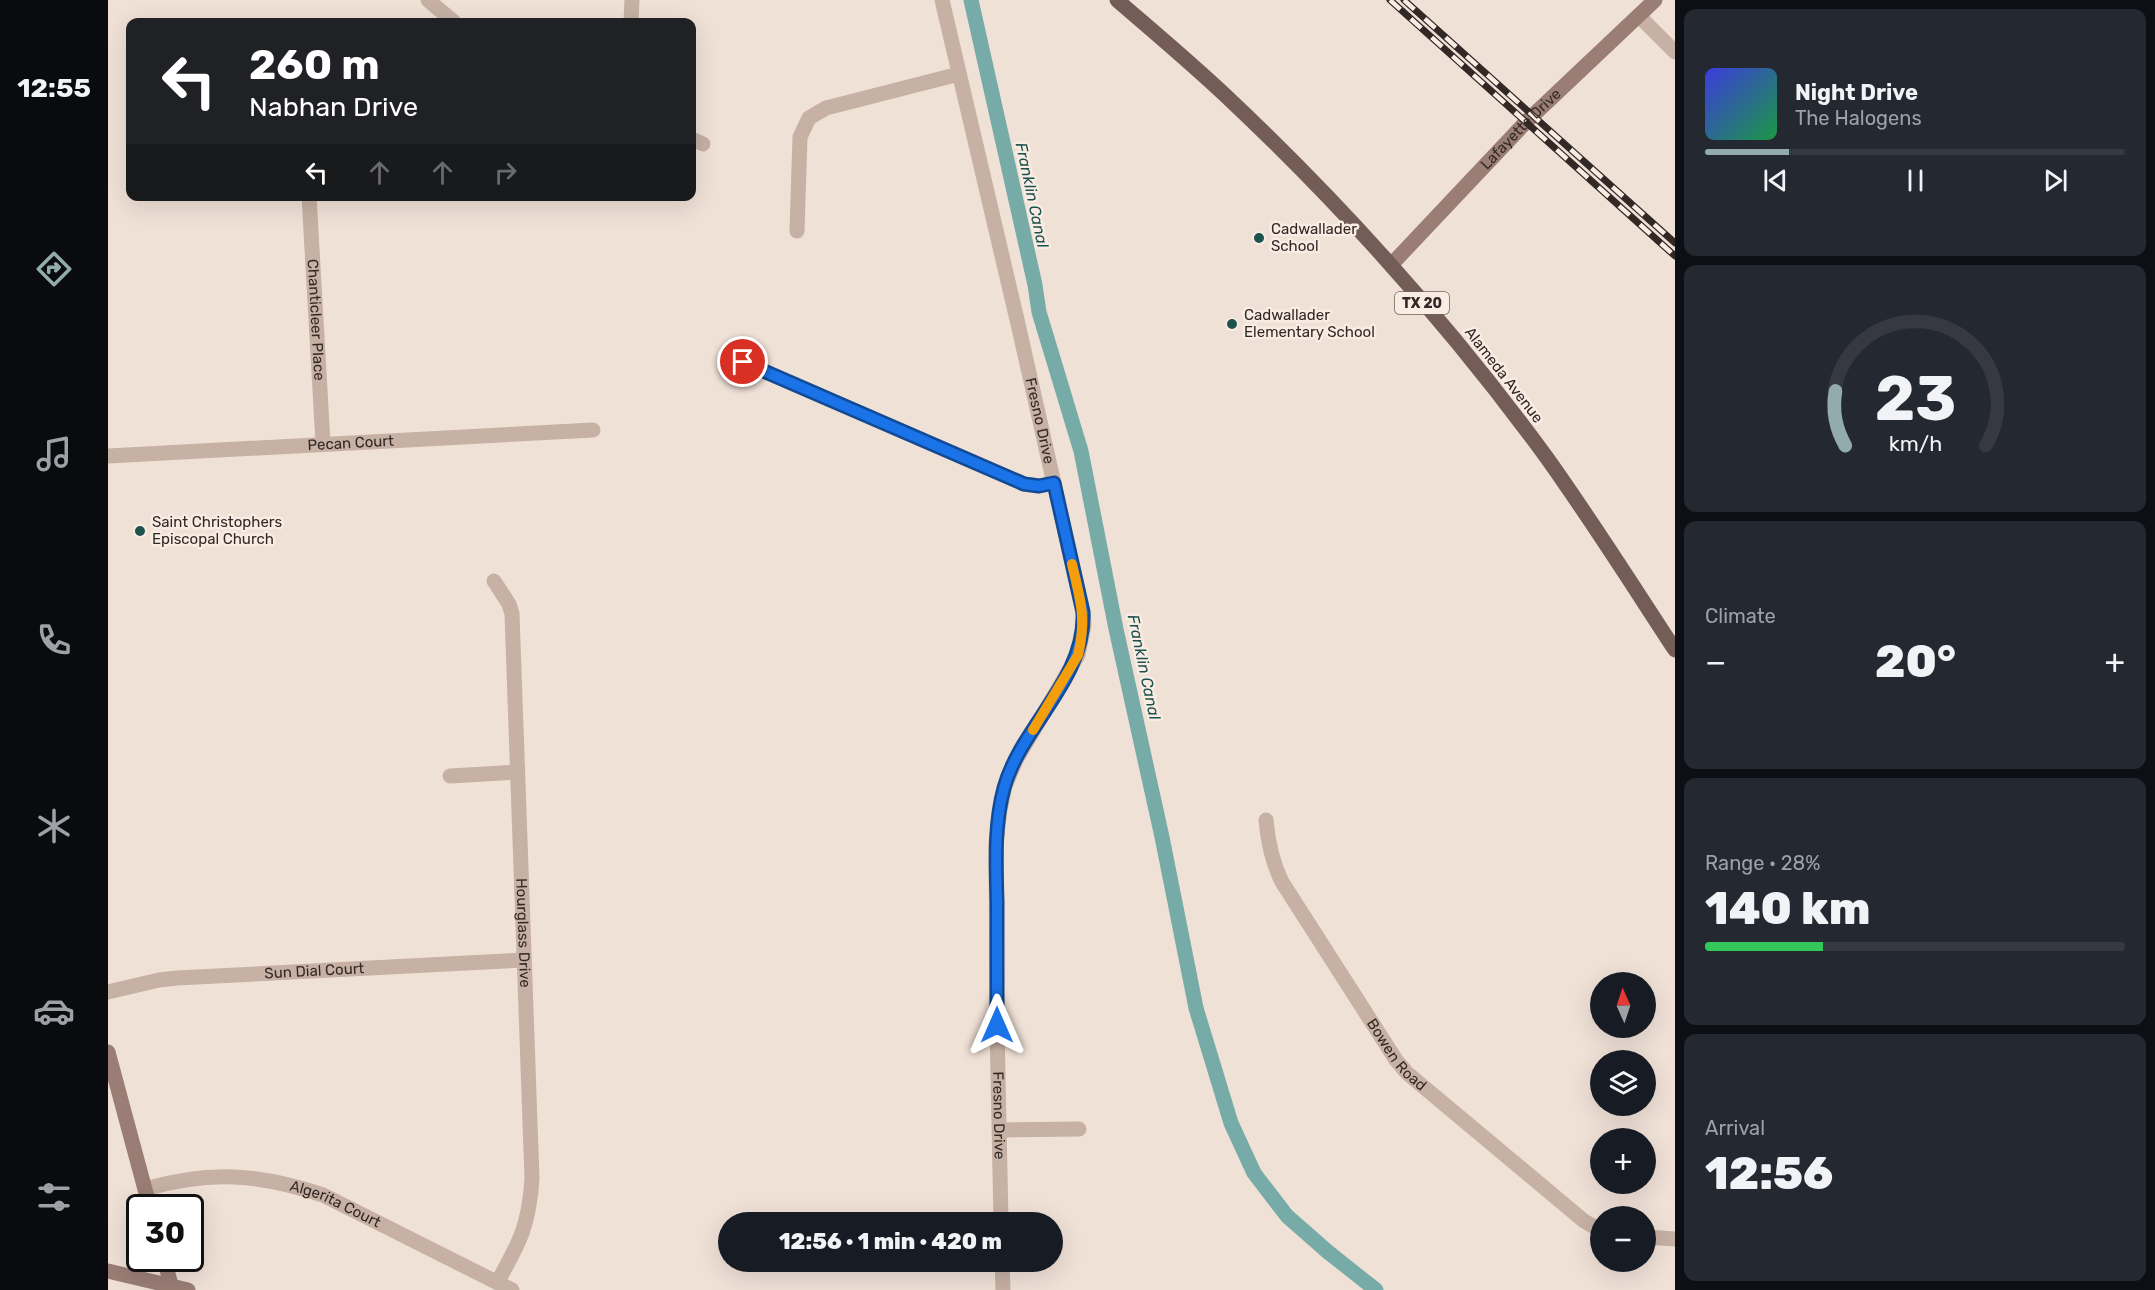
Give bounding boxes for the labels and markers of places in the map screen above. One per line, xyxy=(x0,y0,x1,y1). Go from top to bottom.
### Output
place label: Cadwallader School xyxy=(1271,220,1357,255)
marker: Cadwallader School xyxy=(1252,231,1266,245)
place label: Cadwallader Elementary School xyxy=(1244,306,1375,341)
marker: Cadwallader Elementary School xyxy=(1225,317,1239,331)
pin xyxy=(717,336,768,387)
place label: Saint Christophers Episcopal Church xyxy=(152,513,283,548)
marker: Saint Christophers Episcopal Church xyxy=(133,524,147,538)

